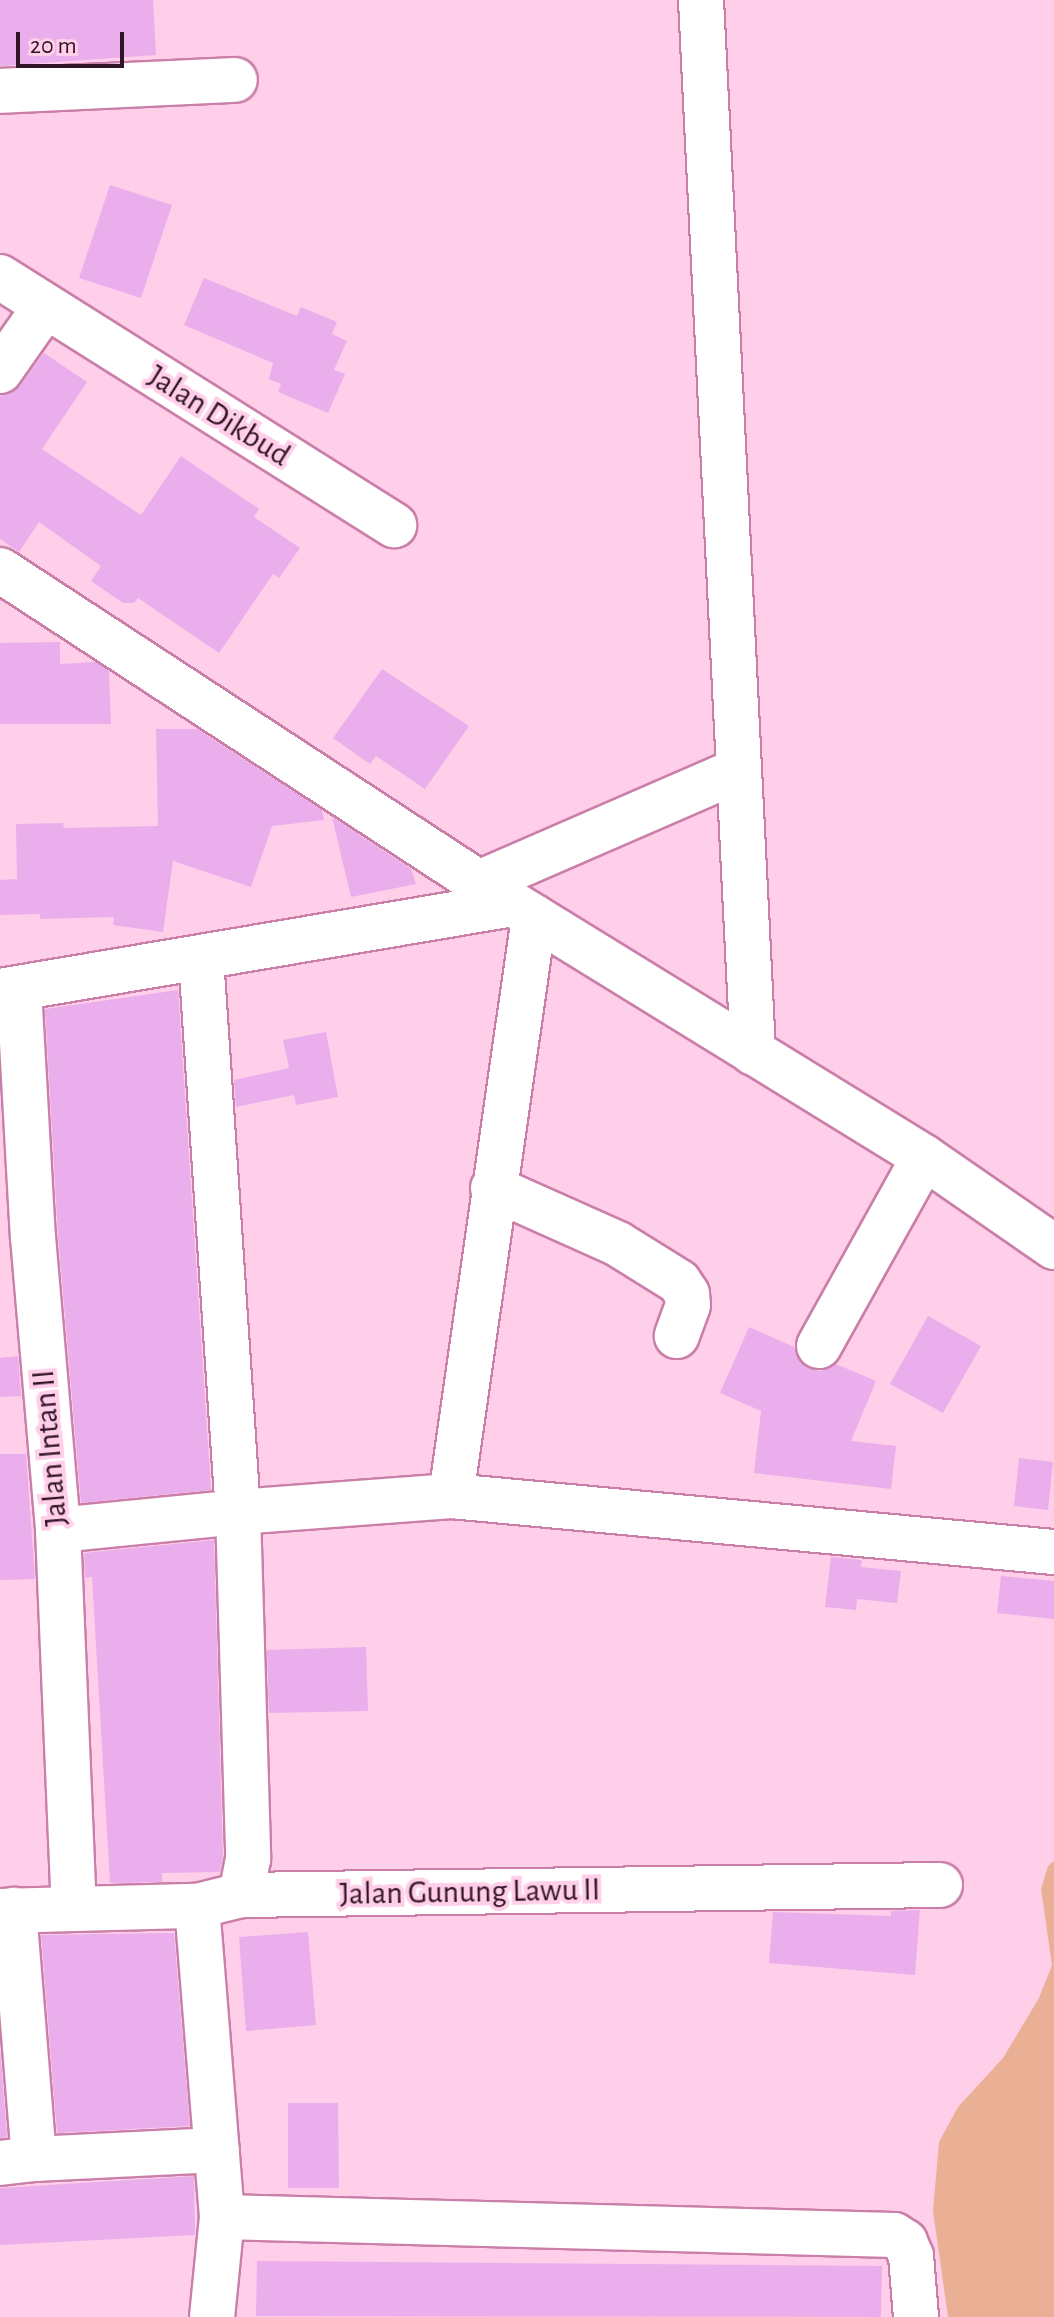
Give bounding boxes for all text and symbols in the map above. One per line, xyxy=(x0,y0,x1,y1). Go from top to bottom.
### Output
scale bar xyxy=(20,16,128,66)
text: 20 m xyxy=(30,34,77,58)
street label: Jalan Dikbud xyxy=(141,357,297,475)
street label: Jalan Intan II xyxy=(24,1368,76,1528)
street label: Jalan Gunung Lawu II xyxy=(339,1871,601,1913)

